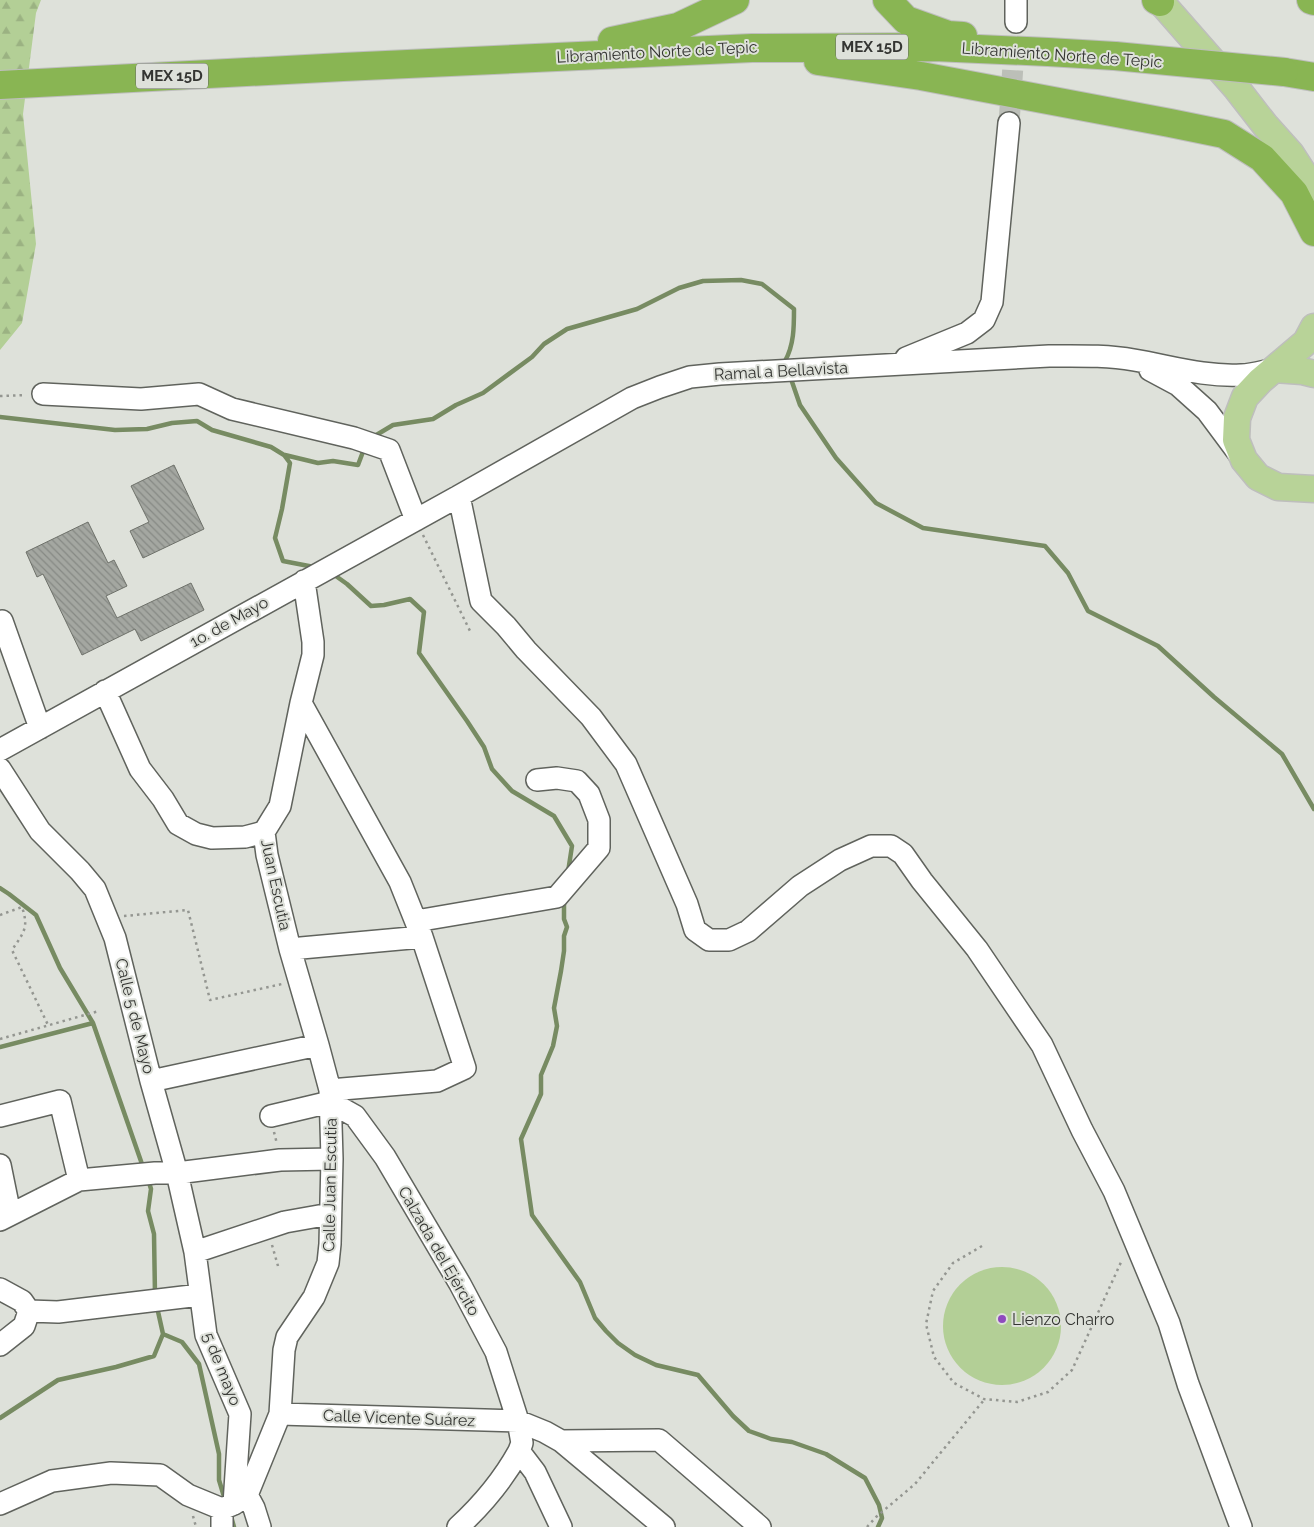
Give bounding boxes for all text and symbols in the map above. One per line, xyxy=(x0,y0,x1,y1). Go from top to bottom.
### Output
road number: MEX 15D xyxy=(836,34,908,60)
street label: Libramiento Norte de Tepic xyxy=(556,37,758,67)
street label: Libramiento Norte de Tepic xyxy=(961,39,1163,72)
road number: MEX 15D xyxy=(136,64,208,88)
street label: Ramal a Bellavista xyxy=(713,358,849,384)
street label: 1o. de Mayo xyxy=(186,593,272,651)
street label: Juan Escutia xyxy=(257,838,295,932)
street label: Calle 5 de Mayo xyxy=(111,956,159,1076)
street label: Calle Juan Escutia xyxy=(319,1118,341,1252)
street label: Calzada del Ejército xyxy=(394,1183,484,1319)
place label: Lienzo Charro xyxy=(1012,1310,1114,1329)
marker: Lienzo Charro xyxy=(996,1313,1008,1325)
street label: 5 de mayo xyxy=(199,1330,245,1408)
street label: Calle Vicente Suárez xyxy=(323,1406,475,1430)

